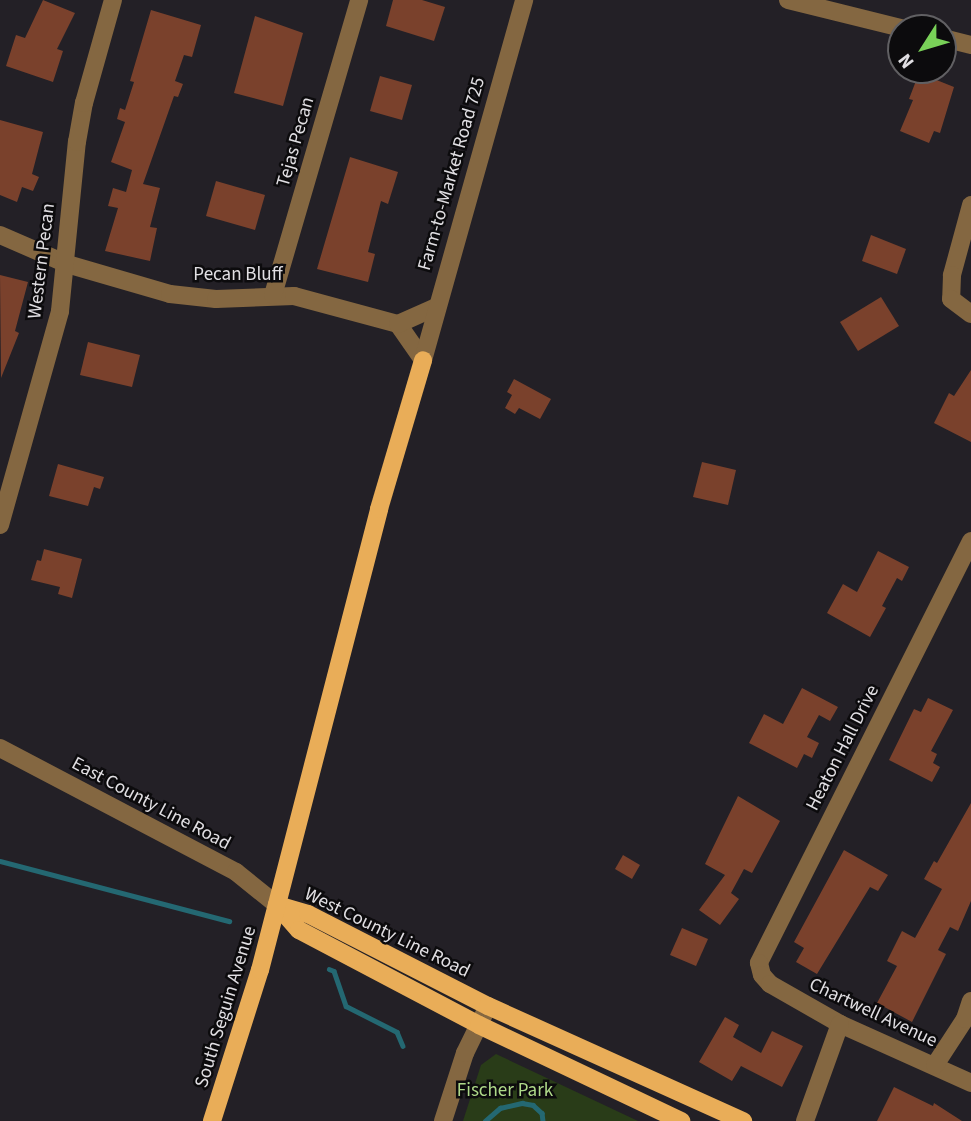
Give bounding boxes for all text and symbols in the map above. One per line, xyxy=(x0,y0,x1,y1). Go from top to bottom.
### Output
north arrow xyxy=(887,14,957,84)
text: N xyxy=(892,48,921,74)
street label: Farm-to-Market Road 725 xyxy=(413,75,491,273)
street label: Tejas Pecan xyxy=(272,94,320,190)
street label: Western Pecan xyxy=(24,202,60,320)
street label: Pecan Bluff xyxy=(193,264,283,286)
street label: Heaton Hall Drive xyxy=(801,681,885,815)
street label: East County Line Road xyxy=(68,752,234,856)
street label: West County Line Road xyxy=(300,883,474,983)
street label: South Seguin Avenue xyxy=(191,923,261,1091)
street label: Chartwell Avenue xyxy=(805,973,941,1053)
park label: Fischer Park xyxy=(457,1080,553,1102)

